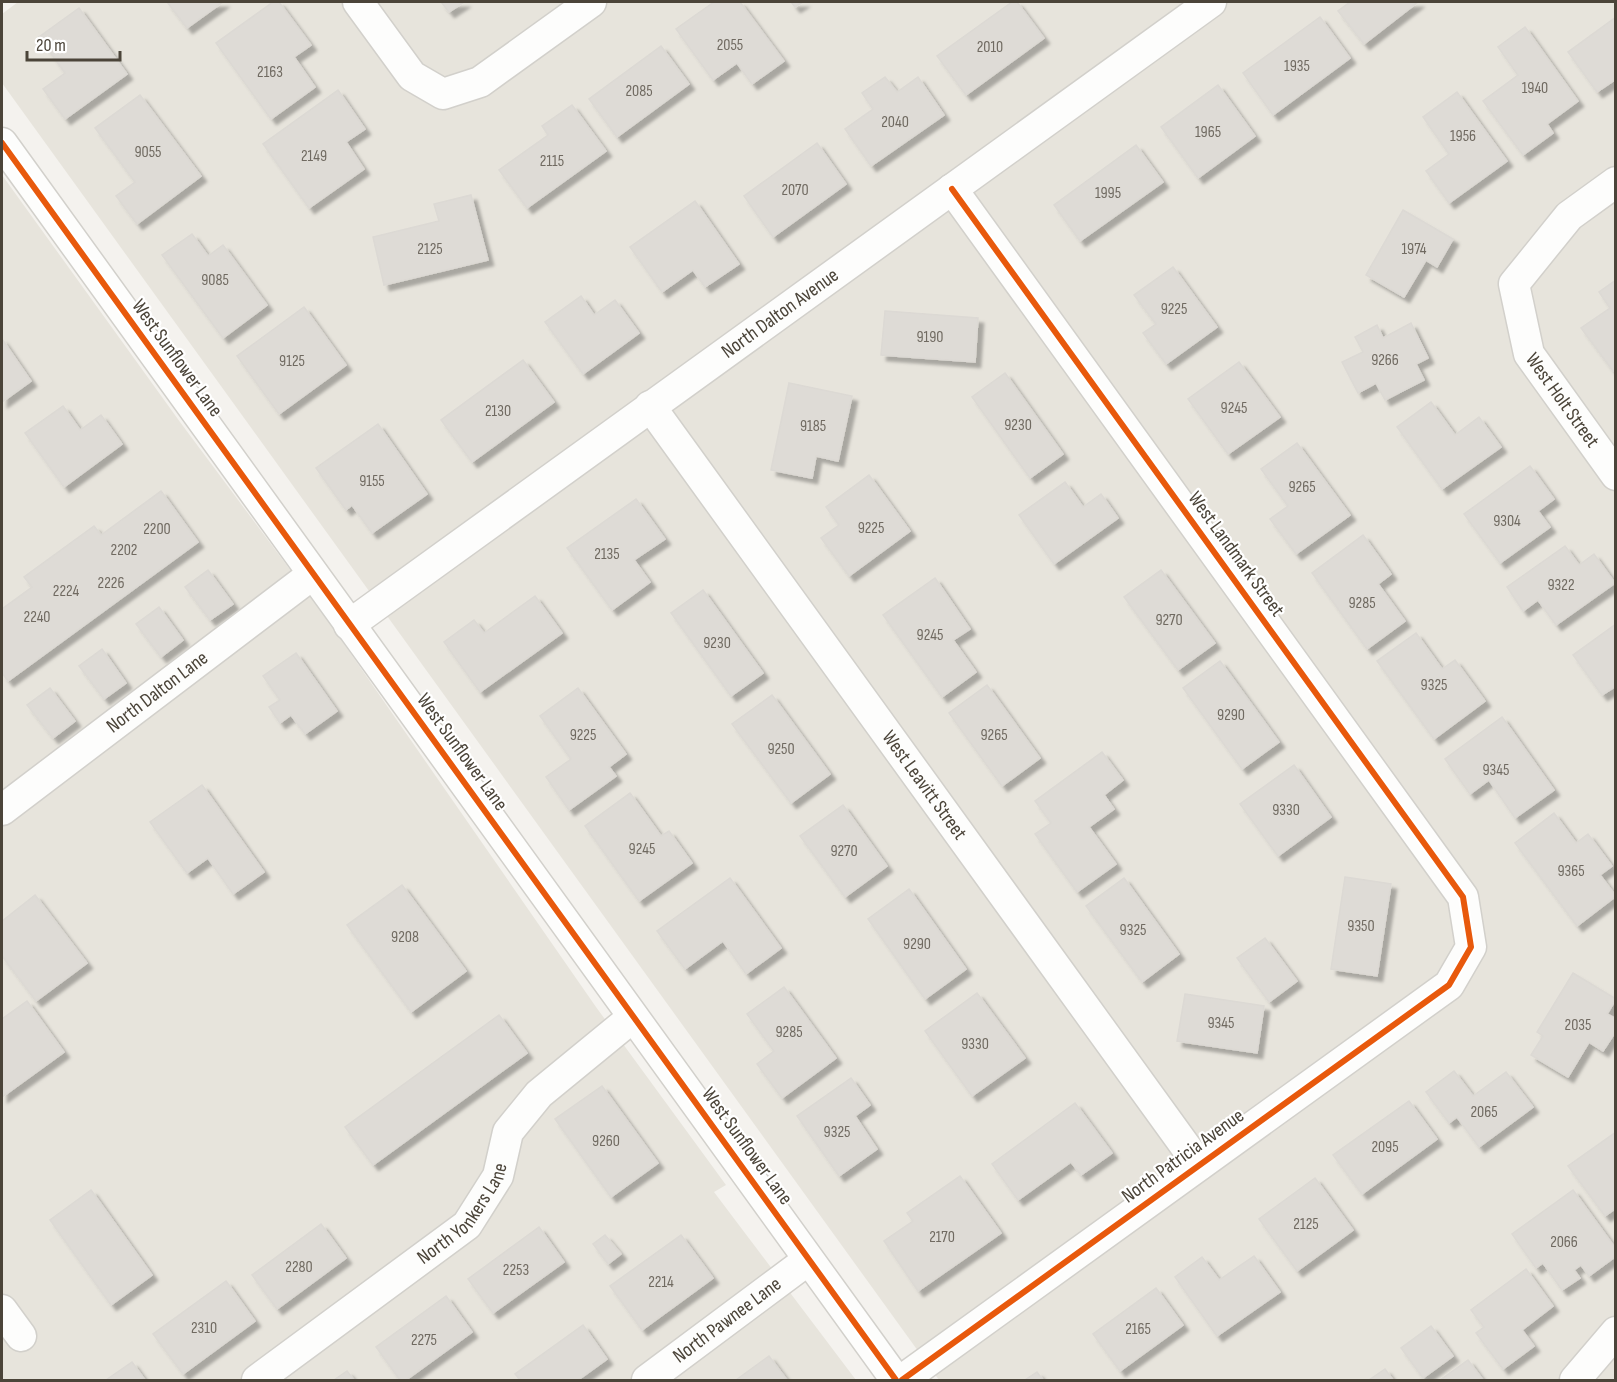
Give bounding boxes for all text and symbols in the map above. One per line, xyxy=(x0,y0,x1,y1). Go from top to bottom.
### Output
scale bar xyxy=(27,24,120,62)
text: 20 m xyxy=(36,35,66,56)
house number: 2055 xyxy=(717,36,743,55)
house number: 2010 xyxy=(977,38,1003,57)
house number: 1935 xyxy=(1284,57,1310,76)
house number: 2163 xyxy=(257,63,283,82)
house number: 1940 xyxy=(1522,79,1548,98)
house number: 2085 xyxy=(625,82,653,101)
house number: 2040 xyxy=(881,113,909,132)
house number: 1965 xyxy=(1195,123,1221,142)
house number: 1956 xyxy=(1450,127,1476,146)
house number: 9055 xyxy=(134,143,162,162)
house number: 2149 xyxy=(301,147,327,166)
house number: 2115 xyxy=(540,152,564,171)
house number: 2070 xyxy=(781,181,809,200)
house number: 1995 xyxy=(1095,184,1121,203)
house number: 2125 xyxy=(417,240,443,259)
house number: 1974 xyxy=(1402,240,1427,259)
street label: North Dalton Avenue xyxy=(717,263,843,364)
house number: 9085 xyxy=(201,271,229,290)
street label: West Sunflower Lane xyxy=(126,295,228,421)
house number: 9225 xyxy=(1161,300,1187,319)
house number: 9190 xyxy=(917,328,943,347)
street label: West Holt Street xyxy=(1520,348,1604,452)
house number: 9266 xyxy=(1371,351,1399,370)
house number: 9125 xyxy=(279,352,305,371)
house number: 9245 xyxy=(1221,399,1247,418)
house number: 2130 xyxy=(485,402,511,421)
house number: 9230 xyxy=(1004,416,1032,435)
house number: 9185 xyxy=(800,417,826,436)
house number: 9155 xyxy=(359,472,385,491)
house number: 9265 xyxy=(1288,478,1316,497)
street label: West Landmark Street xyxy=(1183,487,1289,621)
house number: 9304 xyxy=(1493,512,1521,531)
house number: 9225 xyxy=(858,519,884,538)
house number: 2200 xyxy=(143,520,171,539)
house number: 2202 xyxy=(111,541,137,560)
house number: 2135 xyxy=(594,545,620,564)
house number: 2226 xyxy=(98,574,124,593)
house number: 9322 xyxy=(1547,576,1575,595)
house number: 2224 xyxy=(53,582,80,601)
house number: 9285 xyxy=(1348,594,1376,613)
house number: 2240 xyxy=(24,608,50,627)
house number: 9270 xyxy=(1155,611,1183,630)
house number: 9245 xyxy=(917,626,943,645)
house number: 9230 xyxy=(703,634,731,653)
street label: North Dalton Lane xyxy=(102,646,213,738)
house number: 9325 xyxy=(1421,676,1447,695)
street label: West Sunflower Lane xyxy=(411,689,513,815)
house number: 9290 xyxy=(1217,706,1245,725)
house number: 9225 xyxy=(570,726,596,745)
street label: West Leavitt Street xyxy=(877,726,972,845)
house number: 9265 xyxy=(980,726,1008,745)
house number: 9250 xyxy=(767,740,795,759)
house number: 9345 xyxy=(1483,761,1509,780)
house number: 9330 xyxy=(1272,801,1300,820)
house number: 9245 xyxy=(629,840,655,859)
house number: 9270 xyxy=(830,842,858,861)
house number: 9365 xyxy=(1557,862,1585,881)
house number: 9350 xyxy=(1347,917,1375,936)
house number: 9325 xyxy=(1120,921,1146,940)
house number: 9208 xyxy=(391,928,419,947)
house number: 9290 xyxy=(903,935,931,954)
house number: 9345 xyxy=(1208,1014,1234,1033)
house number: 2035 xyxy=(1565,1016,1591,1035)
house number: 9285 xyxy=(775,1023,803,1042)
house number: 9330 xyxy=(961,1035,989,1054)
street label: West Sunflower Lane xyxy=(696,1083,798,1209)
house number: 2065 xyxy=(1470,1103,1498,1122)
street label: North Patricia Avenue xyxy=(1117,1104,1249,1208)
house number: 9325 xyxy=(824,1123,850,1142)
house number: 9260 xyxy=(592,1132,620,1151)
house number: 2095 xyxy=(1371,1138,1399,1157)
street label: North Yonkers Lane xyxy=(413,1161,513,1270)
house number: 2125 xyxy=(1293,1215,1319,1234)
house number: 2170 xyxy=(929,1228,955,1247)
house number: 2066 xyxy=(1550,1233,1578,1252)
house number: 2280 xyxy=(285,1258,313,1277)
house number: 2253 xyxy=(503,1261,529,1280)
street label: North Pawnee Lane xyxy=(668,1272,786,1368)
house number: 2214 xyxy=(648,1273,674,1292)
house number: 2310 xyxy=(191,1319,217,1338)
house number: 2165 xyxy=(1125,1320,1151,1339)
house number: 2275 xyxy=(411,1331,437,1350)

